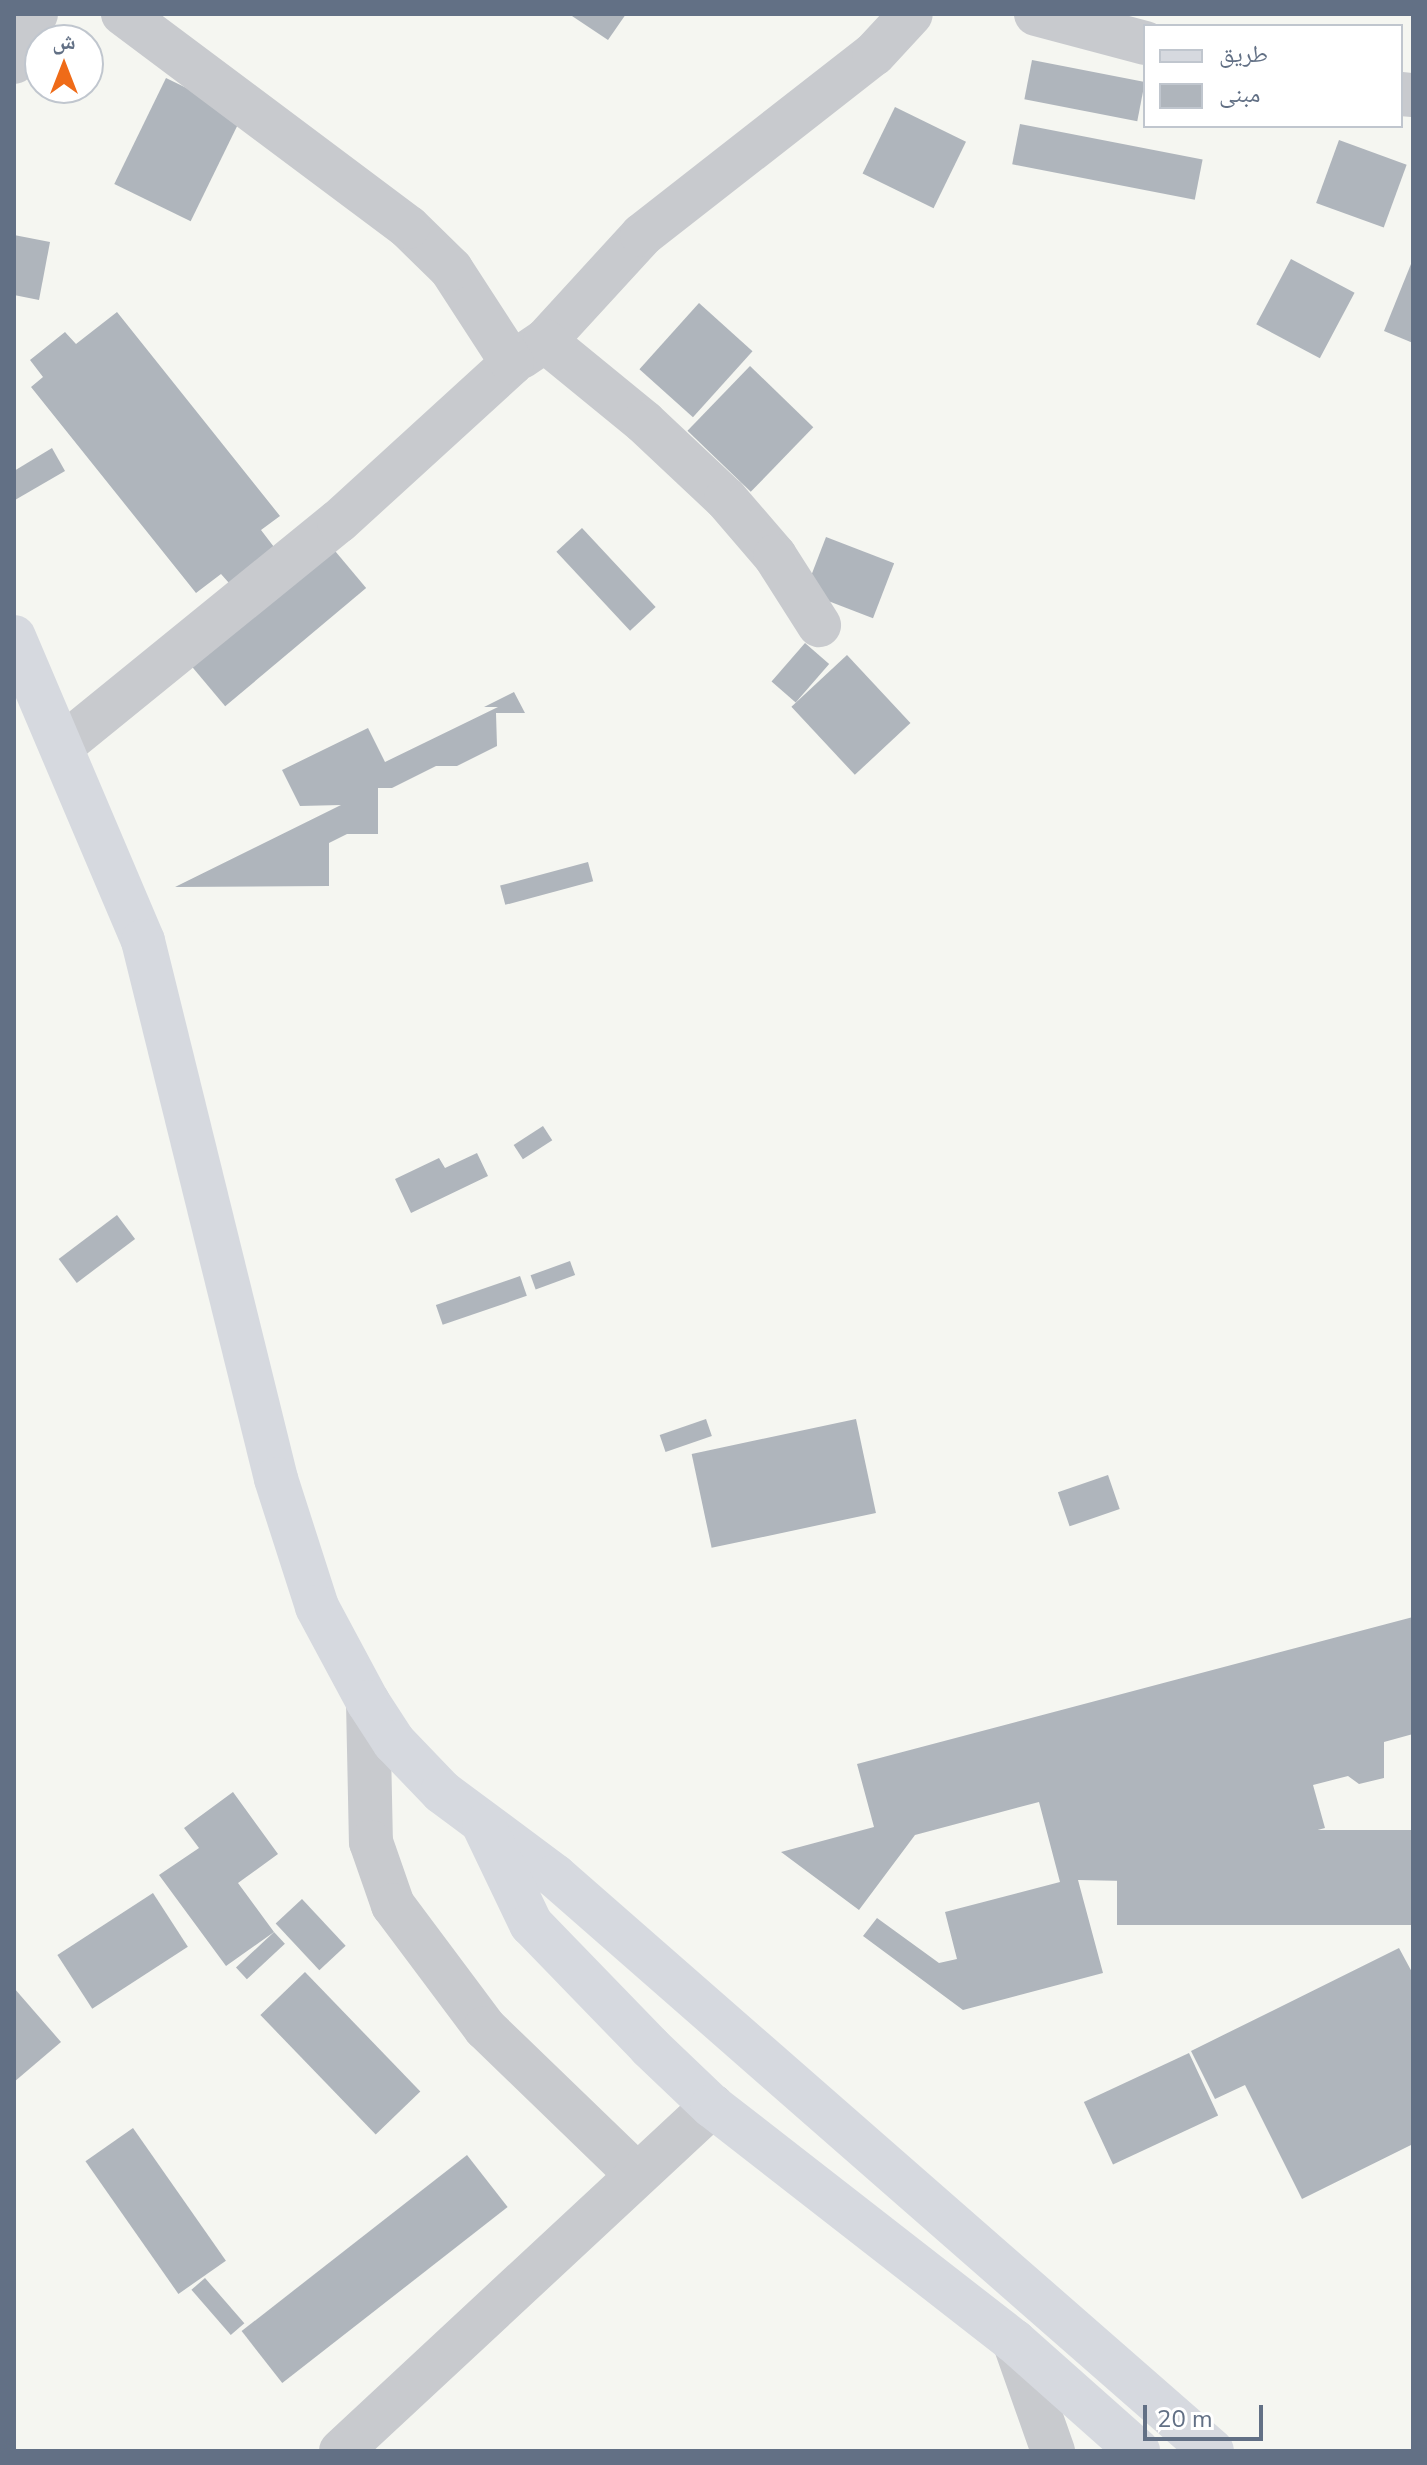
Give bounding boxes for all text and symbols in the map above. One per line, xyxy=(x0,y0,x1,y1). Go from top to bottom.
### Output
north arrow xyxy=(24,24,104,104)
legend xyxy=(1143,24,1403,128)
text: ش xyxy=(52,27,76,57)
text: طريق xyxy=(1219,38,1268,70)
text: مبنى xyxy=(1219,78,1260,110)
scale bar xyxy=(1147,2389,1267,2439)
text: 20 m xyxy=(1157,2403,1213,2435)

